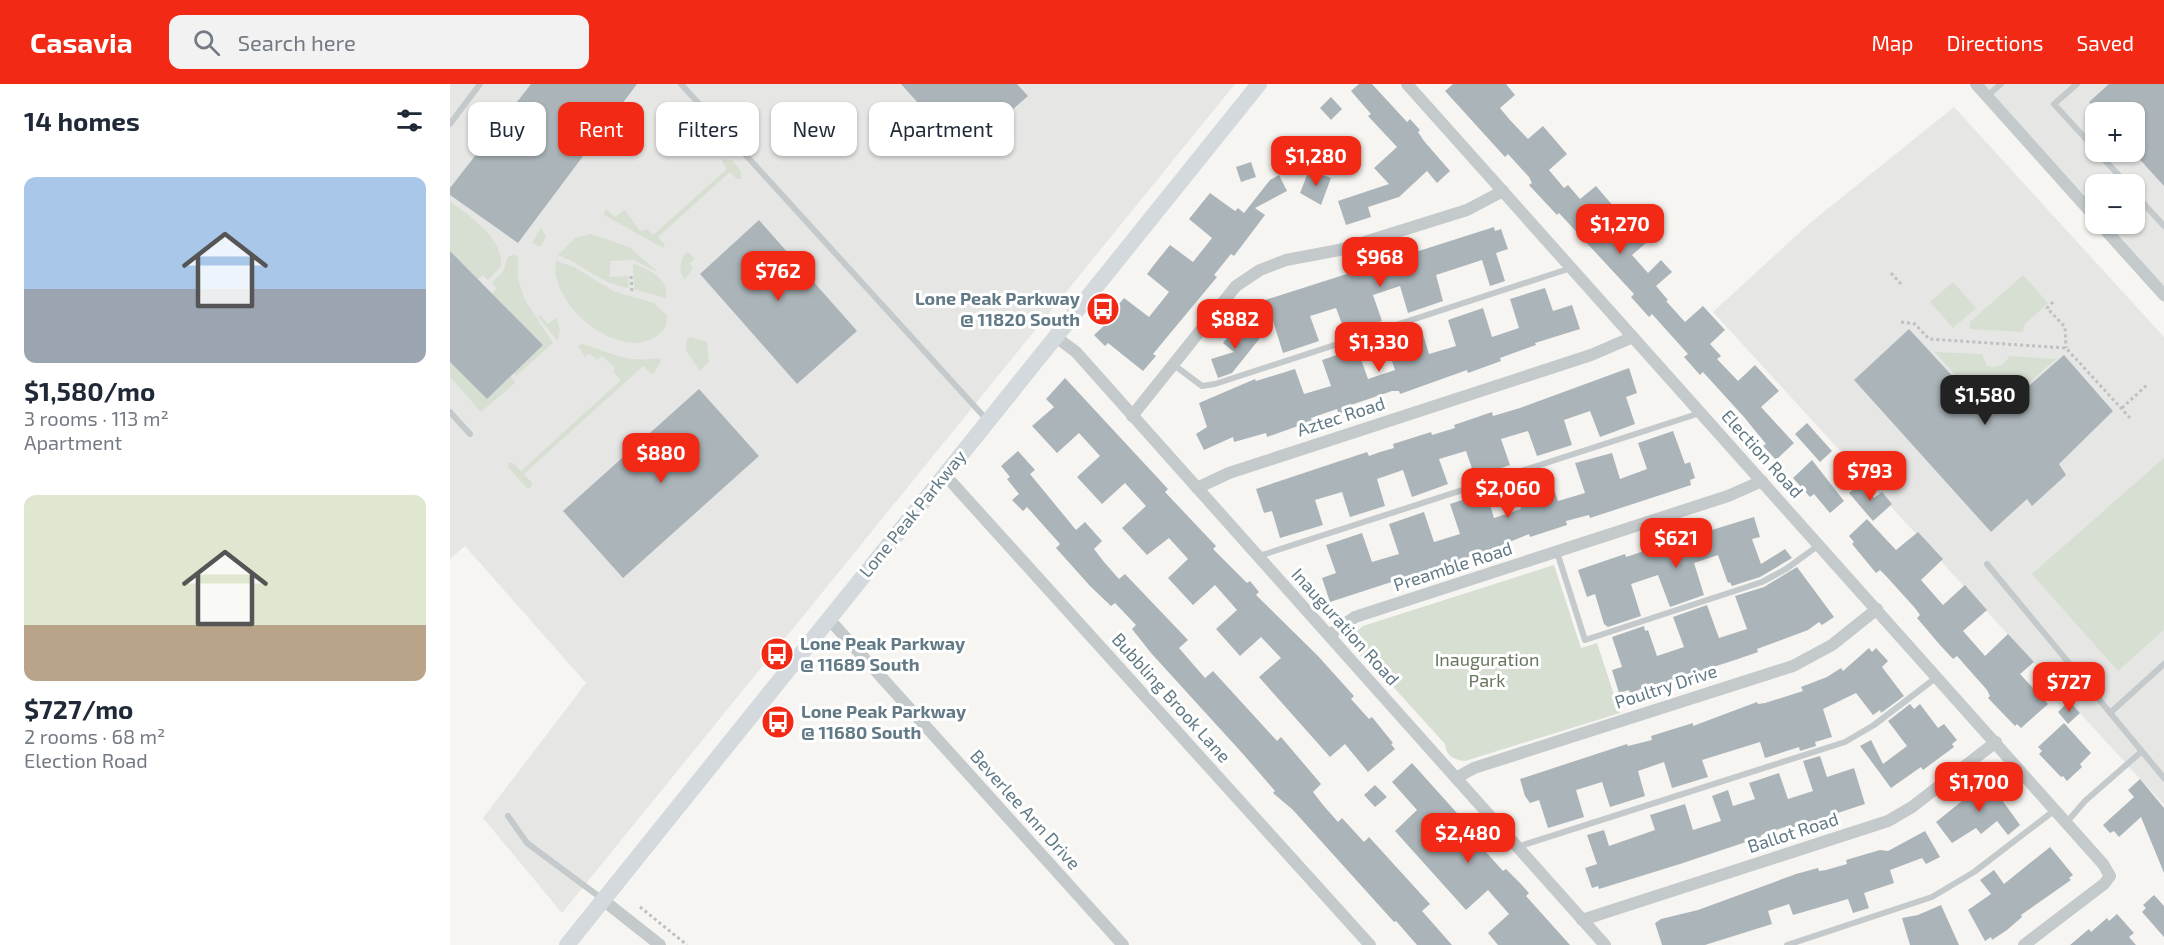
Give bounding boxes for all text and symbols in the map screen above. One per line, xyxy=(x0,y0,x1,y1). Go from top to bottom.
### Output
search box xyxy=(169,15,589,69)
text: Casavia xyxy=(30,25,133,59)
icon: search xyxy=(190,26,223,59)
text: Search here xyxy=(238,29,356,55)
text: Map xyxy=(1871,30,1914,55)
text: Directions xyxy=(1947,30,2043,55)
text: Saved xyxy=(2076,30,2134,55)
chip: Buy xyxy=(468,102,546,156)
chip: Rent xyxy=(558,102,644,156)
chip: Filters xyxy=(656,102,759,156)
chip: New xyxy=(771,102,857,156)
chip: Apartment xyxy=(869,102,1014,156)
map controls xyxy=(2085,102,2145,234)
button: + xyxy=(2085,102,2145,162)
icon: filters xyxy=(393,104,426,137)
text: 14 homes xyxy=(24,105,140,136)
pin: $1,280 xyxy=(1267,136,1365,187)
text: $1,280 xyxy=(1285,143,1347,167)
button: − xyxy=(2085,174,2145,234)
pin: $1,270 xyxy=(1571,204,1669,255)
text: $1,270 xyxy=(1590,211,1650,235)
icon: home xyxy=(171,216,279,324)
pin: $968 xyxy=(1344,237,1416,288)
text: $968 xyxy=(1356,244,1404,268)
pin: $762 xyxy=(742,251,814,302)
text: $762 xyxy=(755,258,801,282)
place label: Lone Peak Parkway @ 11820 South xyxy=(915,287,1081,330)
bus stop icon: Lone Peak Parkway @ 11820 South xyxy=(1085,291,1121,327)
pin: $882 xyxy=(1199,299,1271,350)
text: $882 xyxy=(1211,306,1259,330)
pin: $1,330 xyxy=(1330,322,1428,373)
text: $1,330 xyxy=(1349,329,1409,353)
text: $1,580/mo xyxy=(24,375,155,406)
pin: $1,580 xyxy=(1936,375,2034,426)
text: $1,580 xyxy=(1954,382,2016,406)
street label: Aztec Road xyxy=(1294,392,1387,441)
street label: Election Road xyxy=(1717,405,1808,502)
text: 3 rooms · 113 m² xyxy=(24,406,169,430)
text: Apartment xyxy=(24,430,122,454)
pin: $880 xyxy=(625,433,697,484)
text: $880 xyxy=(636,440,686,464)
street label: Lone Peak Parkway xyxy=(854,445,971,582)
pin: $793 xyxy=(1834,451,1906,502)
text: $793 xyxy=(1847,458,1893,482)
pin: $2,060 xyxy=(1459,468,1557,519)
text: $2,060 xyxy=(1475,475,1541,499)
pin: $621 xyxy=(1640,518,1712,569)
text: $621 xyxy=(1654,525,1698,549)
icon: home xyxy=(171,534,279,642)
street label: Preamble Road xyxy=(1390,536,1515,596)
street label: Inauguration Road xyxy=(1287,563,1404,690)
street label: Bubbling Brook Lane xyxy=(1108,628,1236,767)
place label: Lone Peak Parkway @ 11689 South xyxy=(800,632,966,675)
bus stop icon: Lone Peak Parkway @ 11689 South xyxy=(759,636,795,672)
park label: Inauguration Park xyxy=(1435,648,1539,691)
street label: Poultry Drive xyxy=(1612,659,1720,713)
pin: $727 xyxy=(2033,662,2105,713)
text: $727 xyxy=(2047,669,2091,693)
text: $727/mo xyxy=(24,693,133,724)
place label: Lone Peak Parkway @ 11680 South xyxy=(801,700,967,743)
bus stop icon: Lone Peak Parkway @ 11680 South xyxy=(760,704,796,740)
text: 2 rooms · 68 m² xyxy=(24,724,165,748)
street label: Beverlee Ann Drive xyxy=(966,745,1086,874)
text: Election Road xyxy=(24,748,148,772)
pin: $1,700 xyxy=(1930,762,2028,813)
text: $1,700 xyxy=(1949,769,2009,793)
street label: Ballot Road xyxy=(1744,807,1841,857)
pin: $2,480 xyxy=(1419,813,1517,864)
text: $2,480 xyxy=(1435,820,1501,844)

